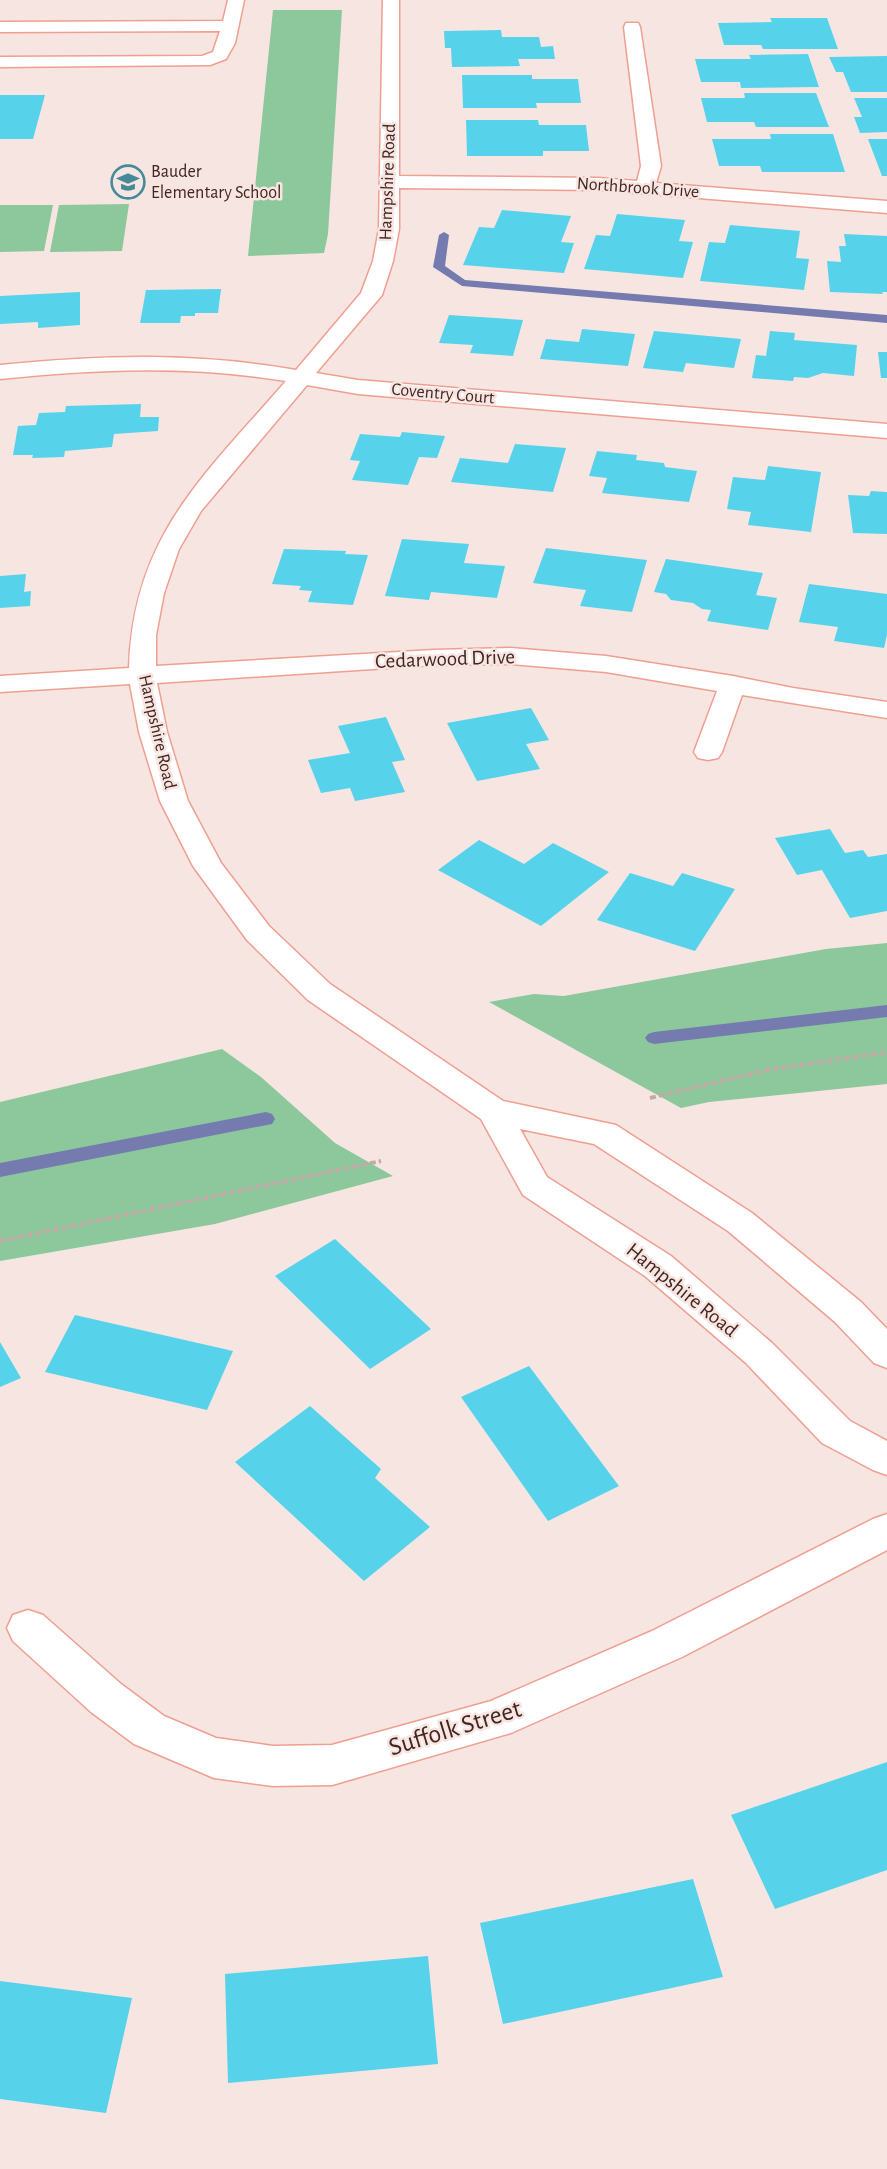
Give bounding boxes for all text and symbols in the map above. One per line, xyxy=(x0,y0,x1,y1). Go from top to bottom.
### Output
street label: Hampshire Road xyxy=(377,123,399,241)
place label: Bauder Elementary School xyxy=(151,163,282,202)
school or university icon: Bauder Elementary School xyxy=(110,164,146,200)
street label: Northbrook Drive xyxy=(576,175,700,201)
street label: Coventry Court xyxy=(391,381,496,407)
street label: Cedarwood Drive xyxy=(375,646,515,672)
street label: Hampshire Road xyxy=(135,673,179,791)
street label: Hampshire Road xyxy=(622,1239,742,1341)
street label: Suffolk Street xyxy=(386,1696,524,1760)

